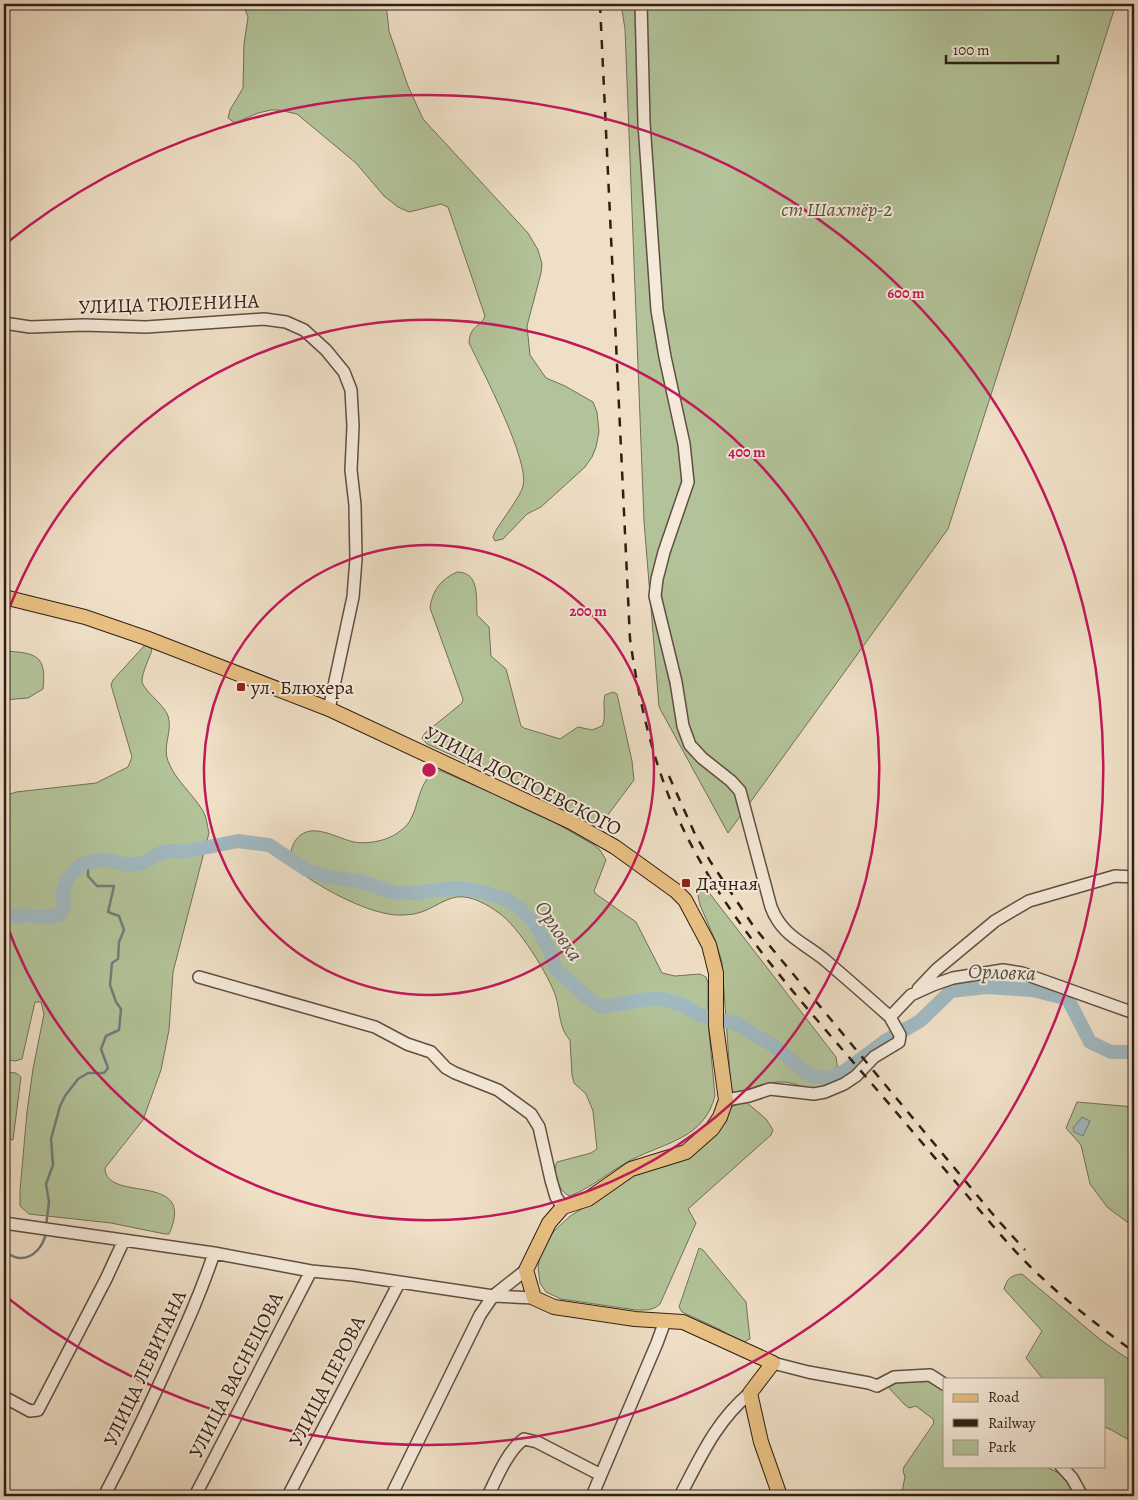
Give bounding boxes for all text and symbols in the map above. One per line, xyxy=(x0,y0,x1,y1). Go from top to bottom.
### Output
scale bar xyxy=(946,32,1058,64)
text: 100 m xyxy=(953,40,990,60)
park label: ст Шахтёр-2 xyxy=(781,196,893,223)
text: 600 m xyxy=(887,283,925,303)
street label: УЛИЦА ТЮЛЕНИНА xyxy=(78,287,260,321)
text: 400 m xyxy=(728,442,766,462)
text: 200 m xyxy=(569,601,607,621)
place label: ул. Блюхера xyxy=(250,674,355,701)
marker: ул. Блюхера xyxy=(235,681,247,693)
street label: УЛИЦА ДОСТОЕВСКОГО xyxy=(420,719,626,843)
centre of rings xyxy=(420,761,438,779)
place label: Дачная xyxy=(696,870,758,897)
marker: Дачная xyxy=(680,877,692,889)
water label: Орловка xyxy=(528,895,590,967)
water label: Орловка xyxy=(968,957,1037,987)
street label: УЛИЦА ЛЕВИТАНА xyxy=(97,1286,193,1450)
street label: УЛИЦА ВАСНЕЦОВА xyxy=(182,1287,290,1463)
street label: УЛИЦА ПЕРОВА xyxy=(282,1311,372,1451)
legend xyxy=(943,1378,1106,1468)
text: Road xyxy=(988,1387,1020,1407)
text: Railway xyxy=(988,1413,1036,1433)
text: Park xyxy=(988,1437,1017,1457)

